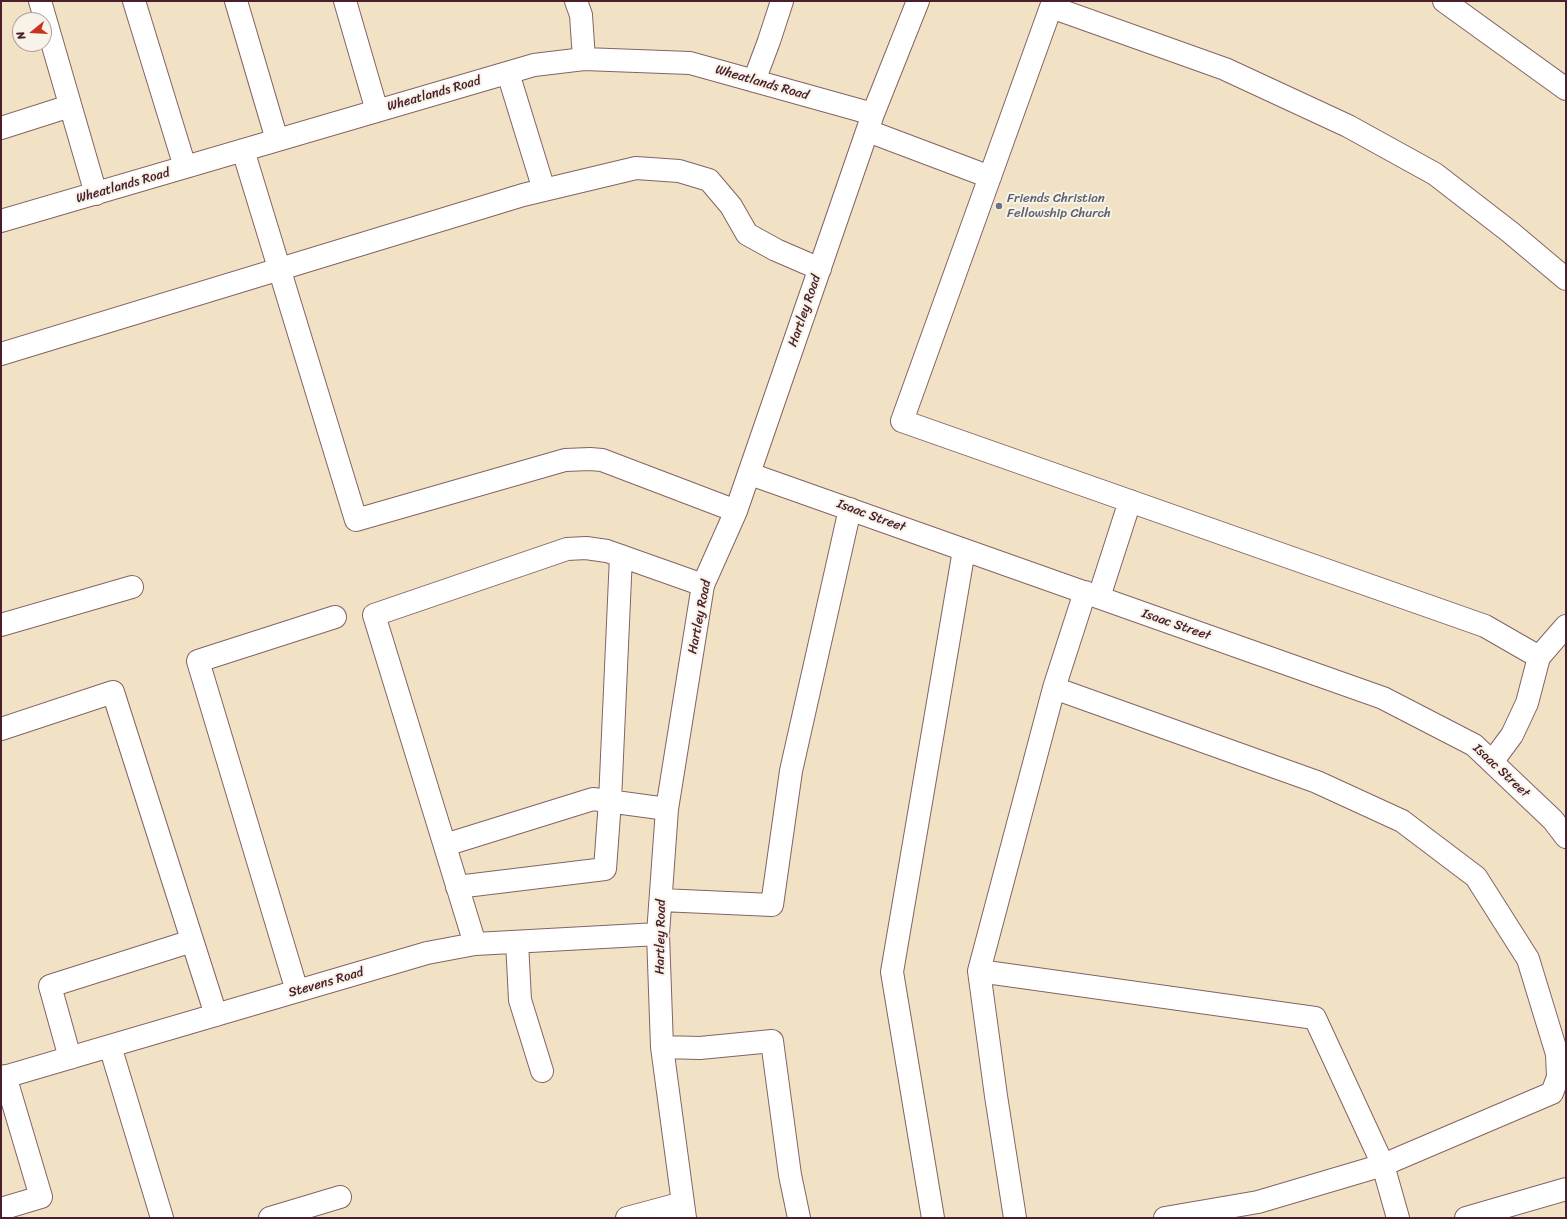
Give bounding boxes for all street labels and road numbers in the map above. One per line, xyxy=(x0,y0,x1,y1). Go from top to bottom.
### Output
street label: Wheatlands Road xyxy=(714,62,810,104)
street label: Wheatlands Road xyxy=(386,73,482,115)
street label: Wheatlands Road xyxy=(75,165,171,207)
street label: Hartley Road xyxy=(785,273,825,349)
street label: Isaac Street xyxy=(835,496,907,536)
street label: Hartley Road xyxy=(685,579,715,655)
street label: Isaac Street xyxy=(1140,606,1212,644)
street label: Isaac Street xyxy=(1469,741,1533,801)
street label: Hartley Road xyxy=(653,899,669,975)
street label: Stevens Road xyxy=(287,965,365,1001)

